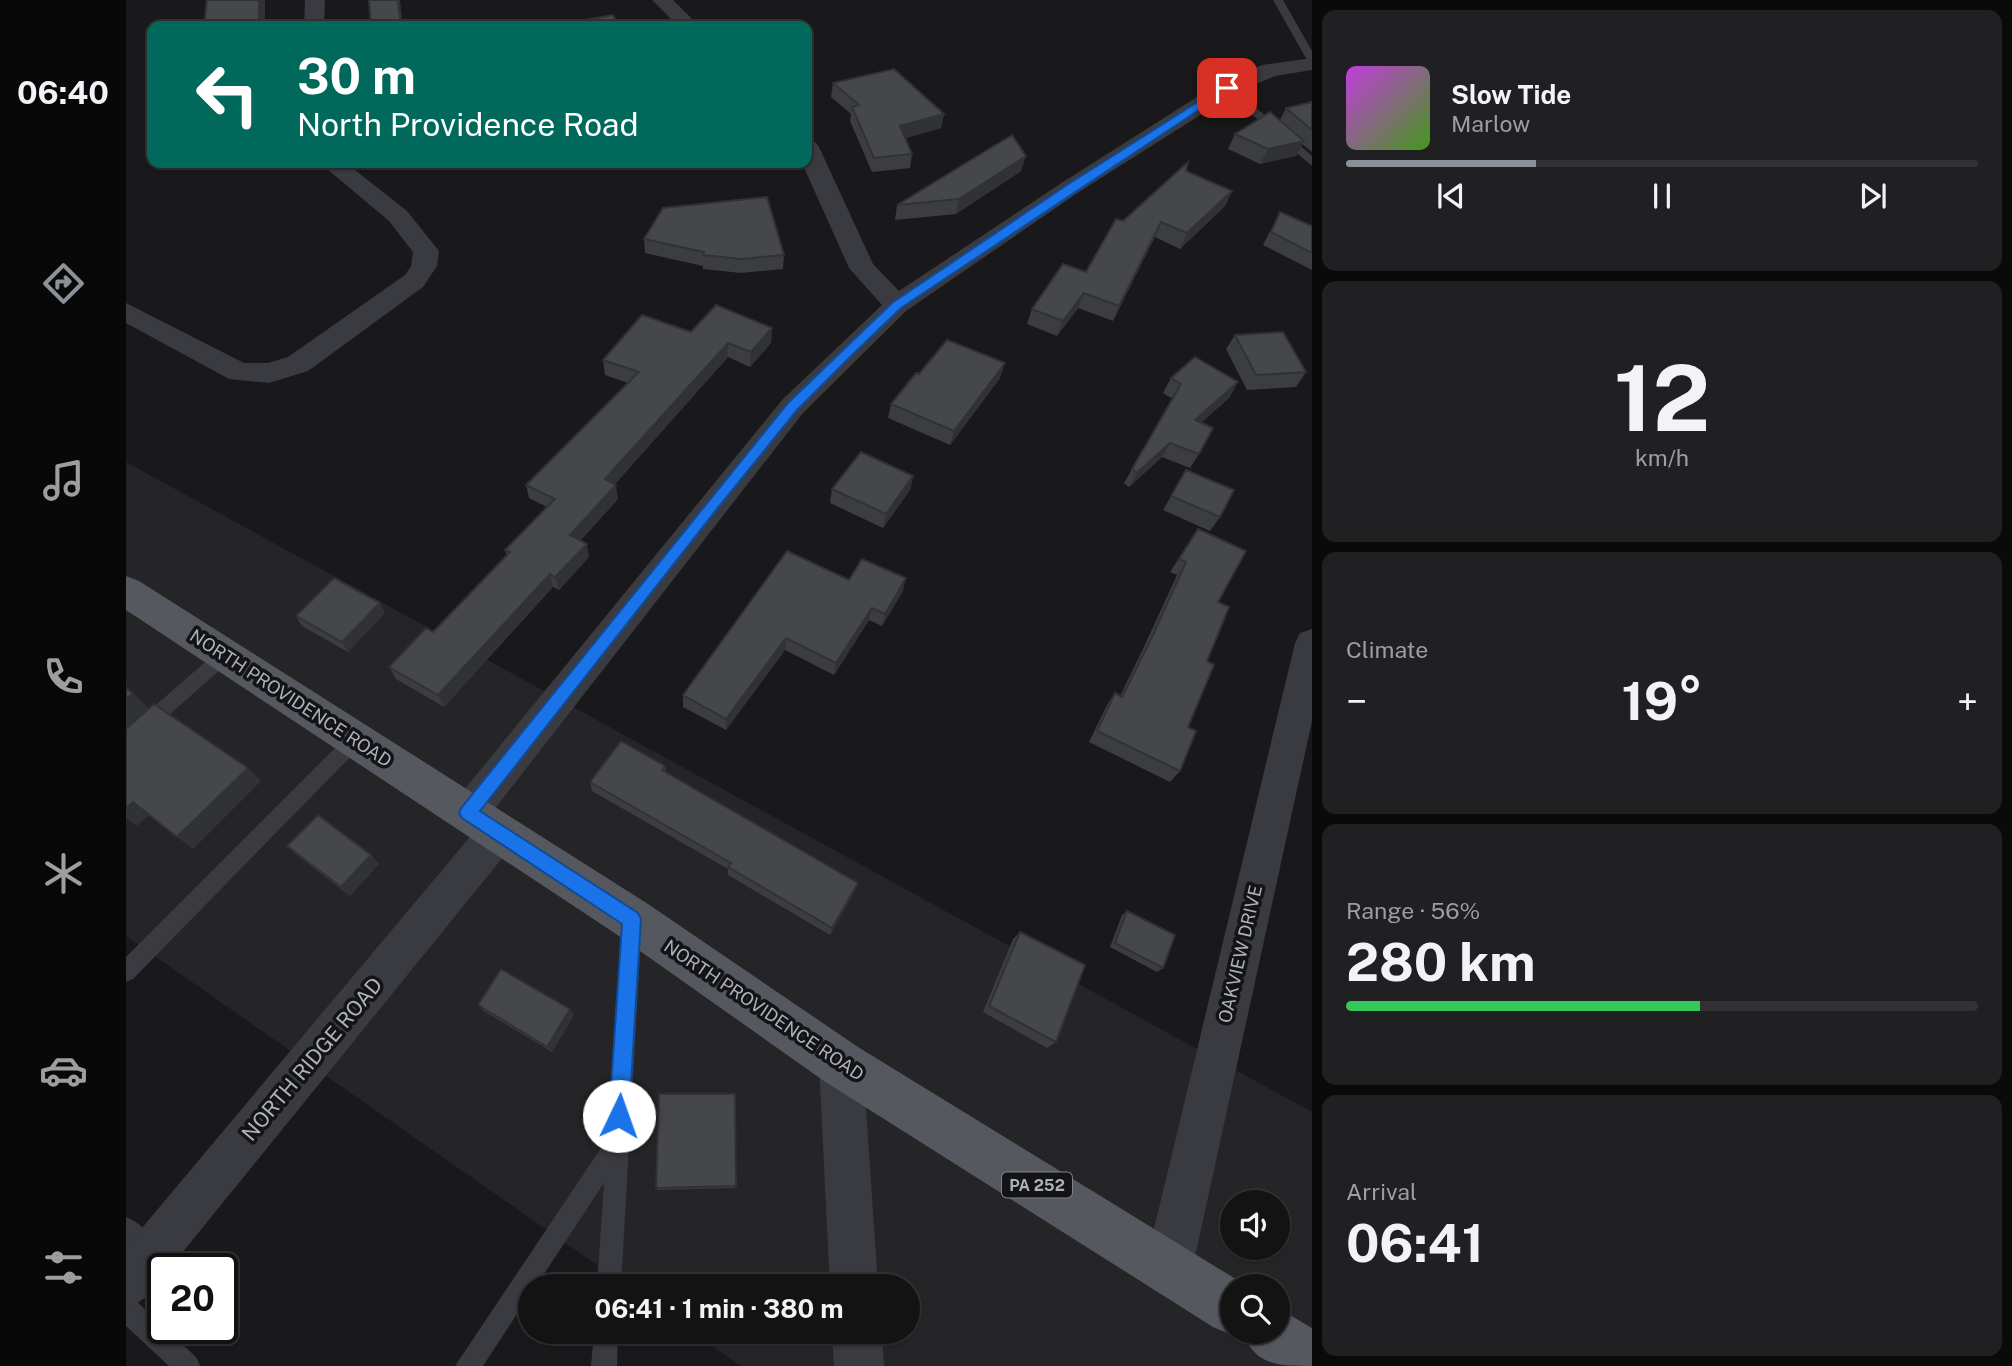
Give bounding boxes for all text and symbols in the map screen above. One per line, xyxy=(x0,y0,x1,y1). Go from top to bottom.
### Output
text: 30 m xyxy=(297,47,416,105)
icon: left xyxy=(182,49,273,140)
pin xyxy=(1197,58,1257,118)
icon: arrive xyxy=(1208,69,1246,107)
text: 06:40 xyxy=(17,74,109,111)
text: Slow Tide xyxy=(1451,79,1571,110)
text: North Providence Road xyxy=(297,106,639,143)
text: Marlow xyxy=(1451,110,1530,137)
icon: previous xyxy=(1432,177,1470,215)
icon: pause xyxy=(1643,177,1681,215)
icon: next xyxy=(1854,177,1892,215)
icon: directions xyxy=(39,259,88,308)
text: 12 xyxy=(1614,345,1710,451)
text: km/h xyxy=(1635,444,1689,471)
icon: music xyxy=(39,456,88,505)
street label: NORTH PROVIDENCE ROAD xyxy=(186,625,396,771)
text: Climate xyxy=(1346,636,1428,663)
icon: phone xyxy=(39,652,88,701)
text: 19° xyxy=(1621,671,1703,732)
text: − xyxy=(1346,679,1367,724)
text: + xyxy=(1957,679,1978,724)
icon: climate xyxy=(39,849,88,898)
street label: OAKVIEW DRIVE xyxy=(1214,883,1266,1025)
text: Range · 56% xyxy=(1346,897,1480,924)
text: 280 km xyxy=(1346,932,1536,993)
street label: NORTH PROVIDENCE ROAD xyxy=(660,935,868,1085)
street label: NORTH RIDGE ROAD xyxy=(236,972,388,1146)
icon: car xyxy=(39,1046,88,1095)
position arrow xyxy=(582,1079,656,1153)
road number: PA 252 xyxy=(1002,1172,1072,1198)
text: Arrival xyxy=(1346,1178,1417,1205)
map controls xyxy=(1220,1190,1290,1344)
button: sound xyxy=(1220,1190,1290,1260)
text: 06:41 xyxy=(1346,1213,1484,1274)
icon: filters xyxy=(39,1243,88,1292)
speed limit sign: 20 xyxy=(147,1253,238,1344)
button: search xyxy=(1220,1274,1290,1344)
text: 06:41 · 1 min · 380 m xyxy=(595,1293,843,1324)

